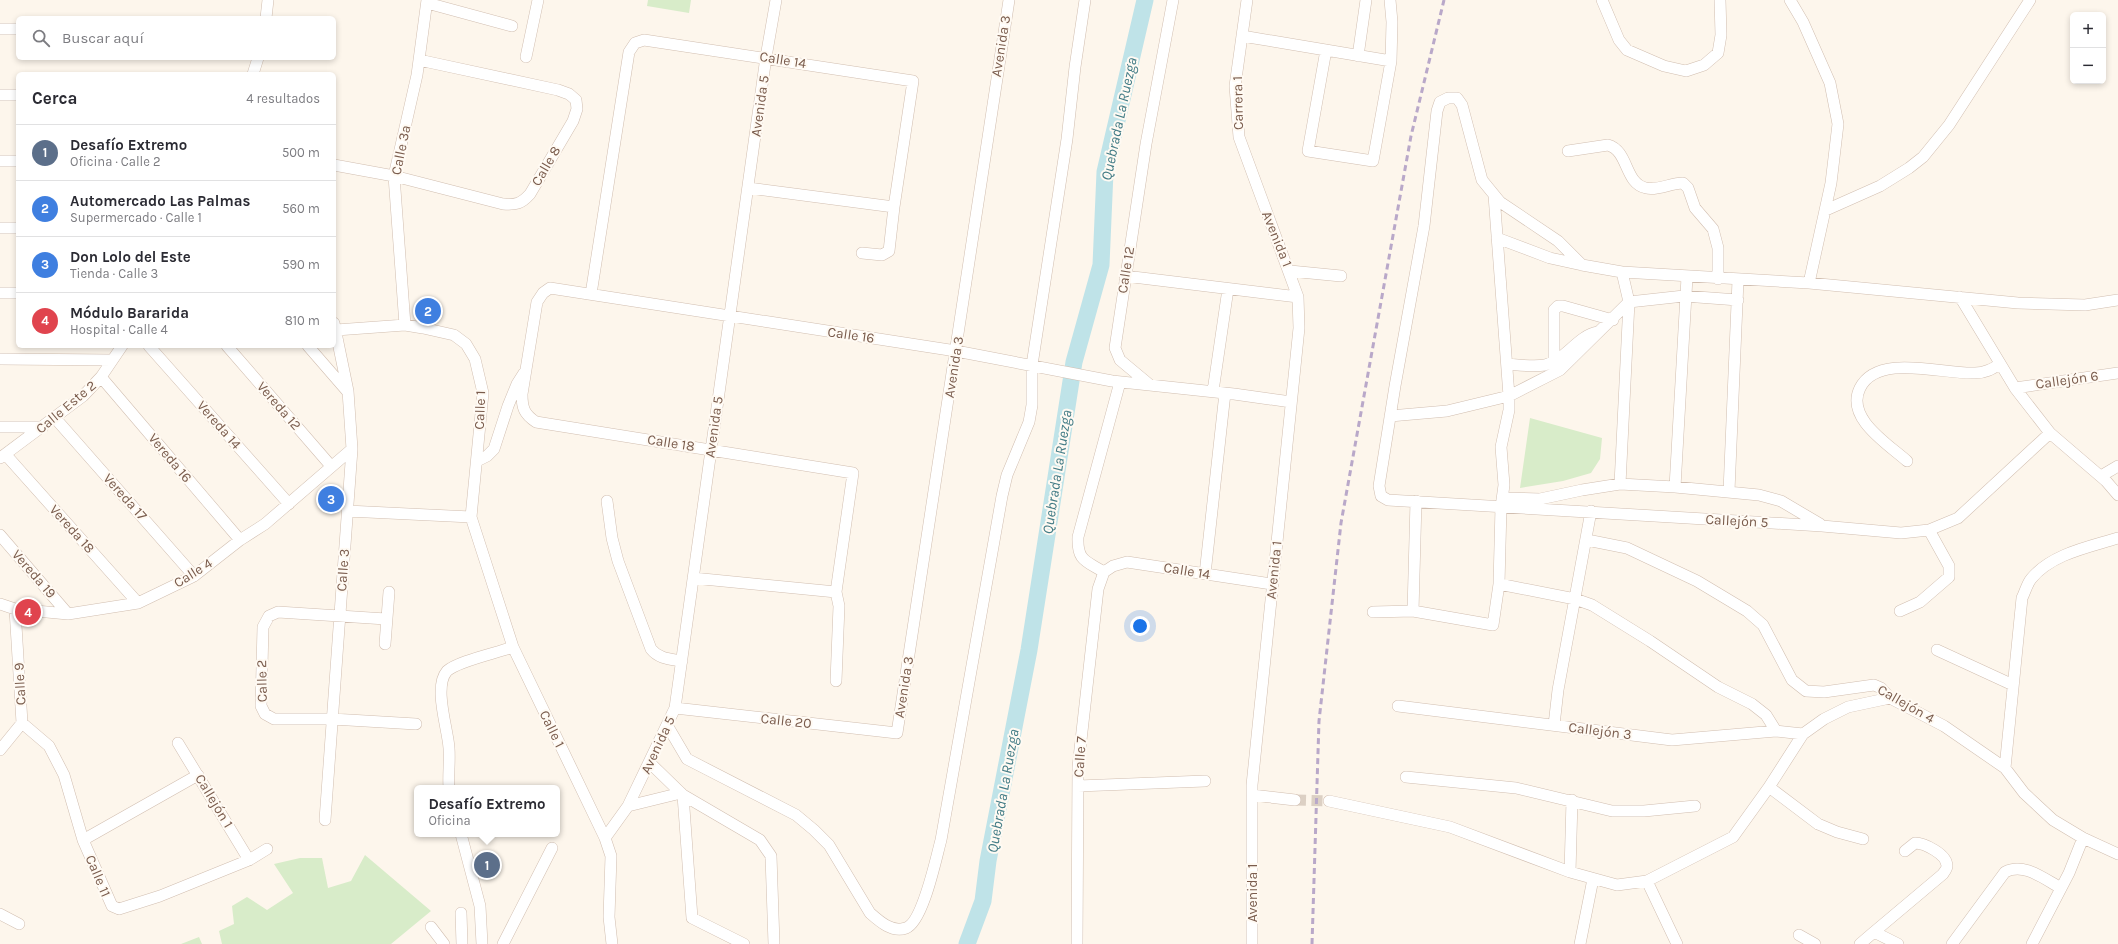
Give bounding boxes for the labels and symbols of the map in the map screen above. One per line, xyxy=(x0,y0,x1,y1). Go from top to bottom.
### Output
street label: Avenida 3 xyxy=(988,14,1014,78)
street label: Calle 14 xyxy=(758,48,808,72)
water label: Quebrada La Ruezga xyxy=(1097,56,1141,182)
street label: Avenida 5 xyxy=(747,74,773,138)
street label: Carrera 1 xyxy=(1229,76,1247,130)
street label: Calle 3a xyxy=(387,123,415,177)
street label: Calle 8 xyxy=(528,143,564,189)
street label: Avenida 1 xyxy=(1258,209,1296,269)
street label: Calle 12 xyxy=(1114,245,1138,295)
pin: 2 xyxy=(415,296,441,326)
street label: Calle 16 xyxy=(826,323,876,347)
street label: Avenida 3 xyxy=(941,335,967,399)
street label: Callejón 6 xyxy=(2035,367,2099,393)
street label: Calle Este 2 xyxy=(32,377,100,437)
street label: Vereda 12 xyxy=(253,378,305,434)
street label: Calle 1 xyxy=(471,390,489,430)
street label: Avenida 5 xyxy=(701,395,727,459)
street label: Vereda 14 xyxy=(193,397,245,453)
water label: Quebrada La Ruezga xyxy=(1038,409,1076,535)
street label: Vereda 16 xyxy=(145,430,195,486)
street label: Calle 18 xyxy=(646,431,696,455)
street label: Vereda 17 xyxy=(99,470,151,524)
pin: 3 xyxy=(318,484,344,514)
street label: Vereda 18 xyxy=(46,501,98,557)
street label: Callejón 5 xyxy=(1705,511,1769,531)
street label: Avenida 1 xyxy=(1262,540,1286,600)
street label: Vereda 19 xyxy=(8,546,60,602)
street label: Calle 3 xyxy=(333,548,353,592)
street label: Calle 4 xyxy=(170,554,216,591)
street label: Calle 14 xyxy=(1162,559,1212,583)
pin: 4 xyxy=(15,597,41,627)
your location xyxy=(1130,616,1150,636)
street label: Avenida 3 xyxy=(891,655,917,719)
street label: Calle 2 xyxy=(253,659,271,703)
street label: Calle 9 xyxy=(10,662,30,706)
street label: Callejón 4 xyxy=(1874,681,1938,727)
street label: Calle 1 xyxy=(536,708,568,750)
street label: Calle 20 xyxy=(760,710,812,732)
street label: Avenida 5 xyxy=(637,713,679,777)
street label: Callejón 3 xyxy=(1567,719,1633,743)
water label: Quebrada La Ruezga xyxy=(983,728,1023,854)
street label: Calle 7 xyxy=(1070,735,1090,778)
street label: Callejón 1 xyxy=(191,771,237,831)
pin: 1 xyxy=(474,850,500,880)
street label: Calle 11 xyxy=(82,852,114,900)
street label: Avenida 1 xyxy=(1244,864,1261,922)

